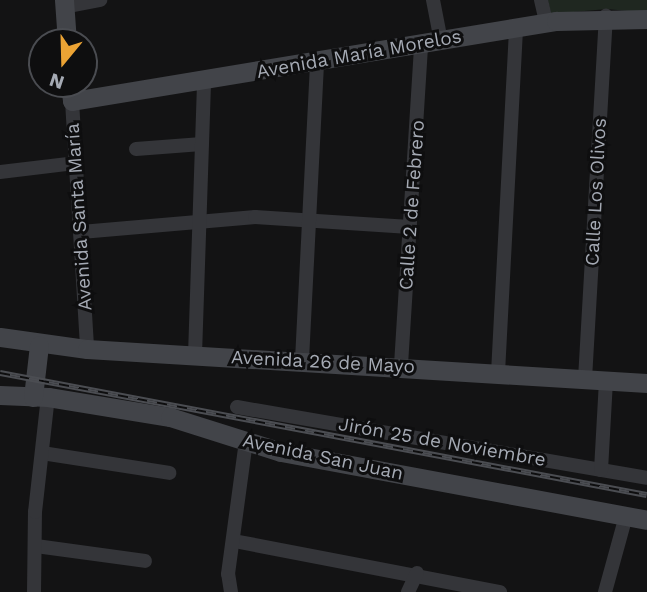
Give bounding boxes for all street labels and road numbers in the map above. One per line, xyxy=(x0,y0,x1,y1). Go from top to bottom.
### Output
street label: Avenida María Morelos xyxy=(254,25,464,83)
street label: Calle Los Olivos xyxy=(581,117,611,267)
street label: Calle 2 de Febrero xyxy=(395,119,429,291)
street label: Avenida Santa María xyxy=(61,122,97,312)
street label: Avenida 26 de Mayo xyxy=(230,346,416,378)
street label: Jirón 25 de Noviembre xyxy=(336,413,548,471)
street label: Avenida San Juan xyxy=(240,429,406,485)

